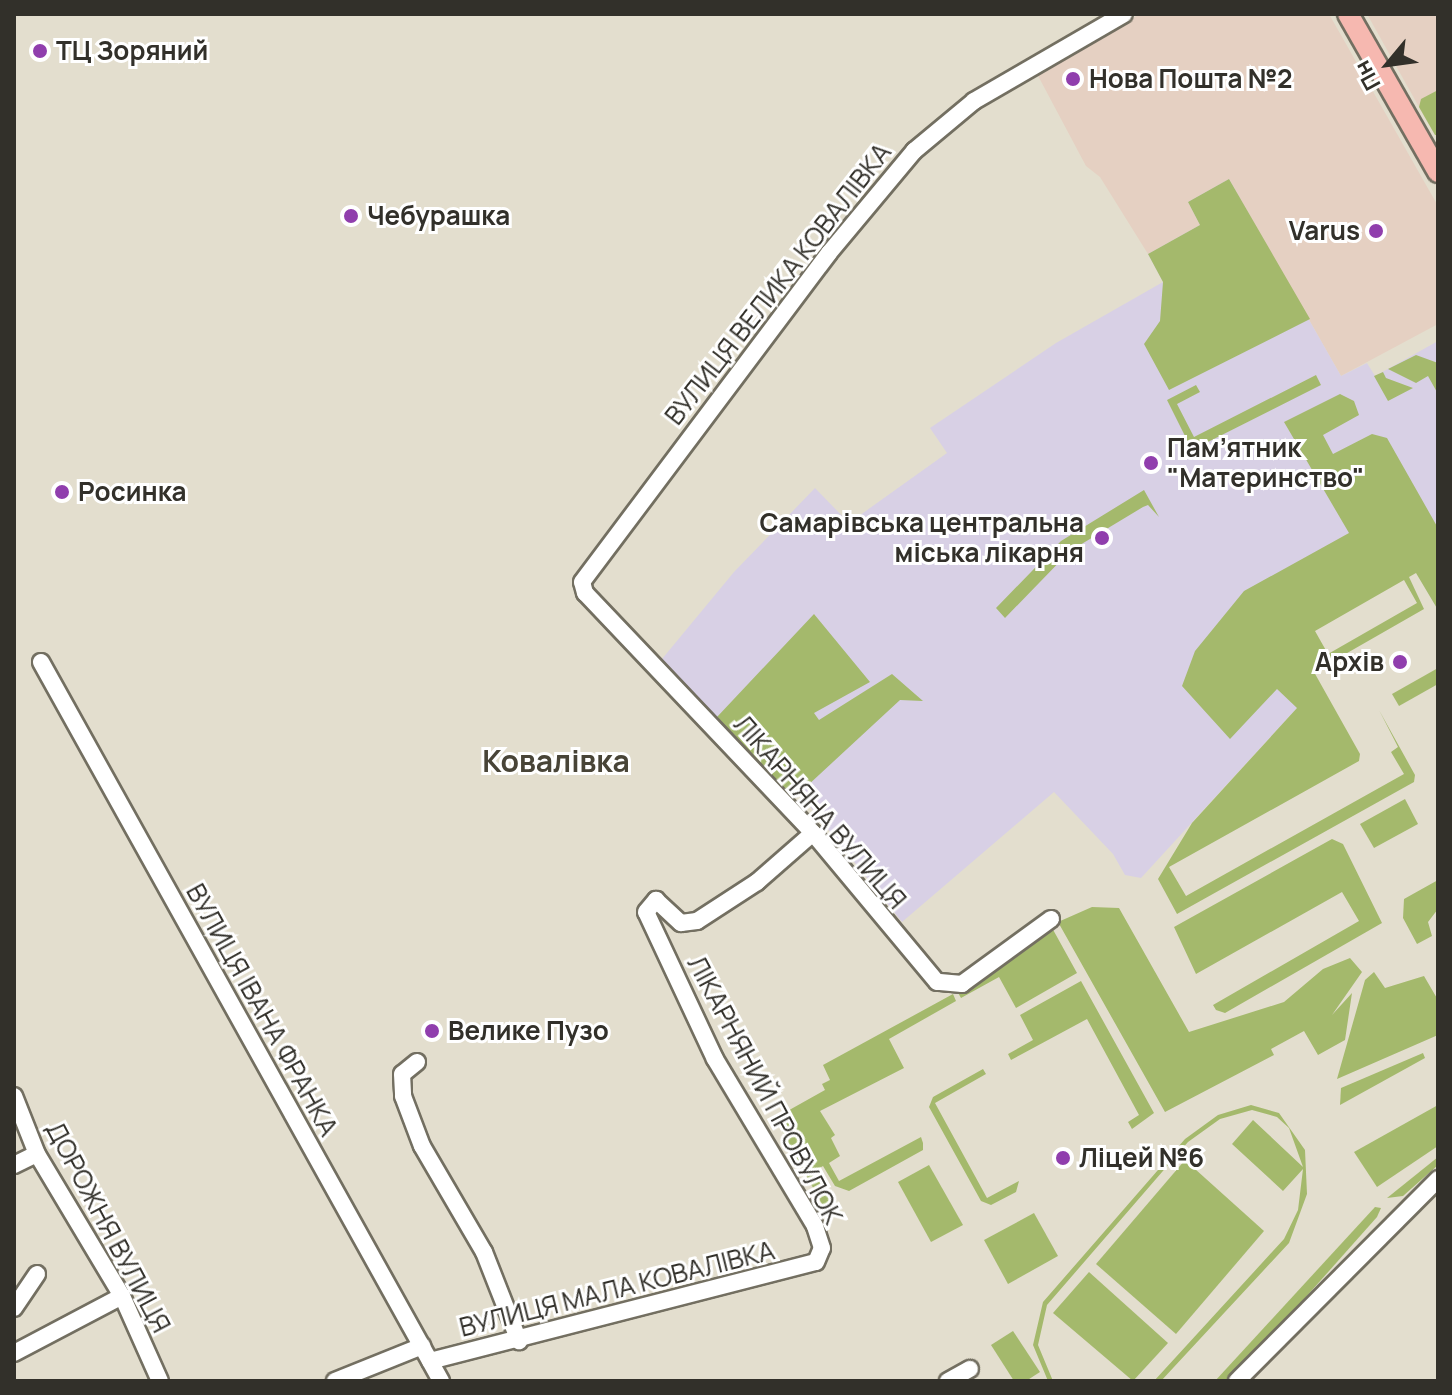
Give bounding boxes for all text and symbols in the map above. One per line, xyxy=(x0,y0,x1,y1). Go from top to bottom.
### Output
north arrow xyxy=(1348,24,1428,104)
place label: ТЦ Зоряний xyxy=(56,35,208,67)
marker: ТЦ Зоряний xyxy=(31,42,49,60)
text: Пн xyxy=(1347,55,1387,96)
place label: Нова Пошта №2 xyxy=(1089,63,1293,95)
marker: Нова Пошта №2 xyxy=(1064,70,1082,88)
street label: ВУЛИЦЯ ВЕЛИКА КОВАЛІВКА xyxy=(658,137,898,431)
place label: Чебурашка xyxy=(367,200,510,232)
marker: Чебурашка xyxy=(342,207,360,225)
place label: Varus xyxy=(1289,215,1360,247)
marker: Varus xyxy=(1367,222,1385,240)
place label: Пам’ятник "Материнство" xyxy=(1167,432,1364,494)
marker: Пам’ятник "Материнство" xyxy=(1142,454,1160,472)
place label: Росинка xyxy=(78,476,187,508)
marker: Росинка xyxy=(53,483,71,501)
place label: Самарівська центральна міська лікарня xyxy=(759,507,1084,568)
marker: Самарівська центральна міська лікарня xyxy=(1091,527,1113,549)
place label: Архів xyxy=(1315,646,1384,678)
marker: Архів xyxy=(1391,653,1409,671)
street label: ЛІКАРНЯНА ВУЛИЦЯ xyxy=(728,709,912,915)
district label: Ковалівка xyxy=(482,743,630,779)
street label: ВУЛИЦЯ ІВАНА ФРАНКА xyxy=(180,878,344,1142)
street label: ЛІКАРНЯНИЙ ПРОВУЛОК xyxy=(681,951,849,1229)
place label: Велике Пузо xyxy=(448,1015,609,1047)
marker: Велике Пузо xyxy=(423,1022,441,1040)
street label: ДОРОЖНЯ ВУЛИЦЯ xyxy=(39,1116,177,1338)
place label: Ліцей №6 xyxy=(1079,1142,1204,1174)
marker: Ліцей №6 xyxy=(1054,1149,1072,1167)
street label: ВУЛИЦЯ МАЛА КОВАЛІВКА xyxy=(456,1235,778,1343)

